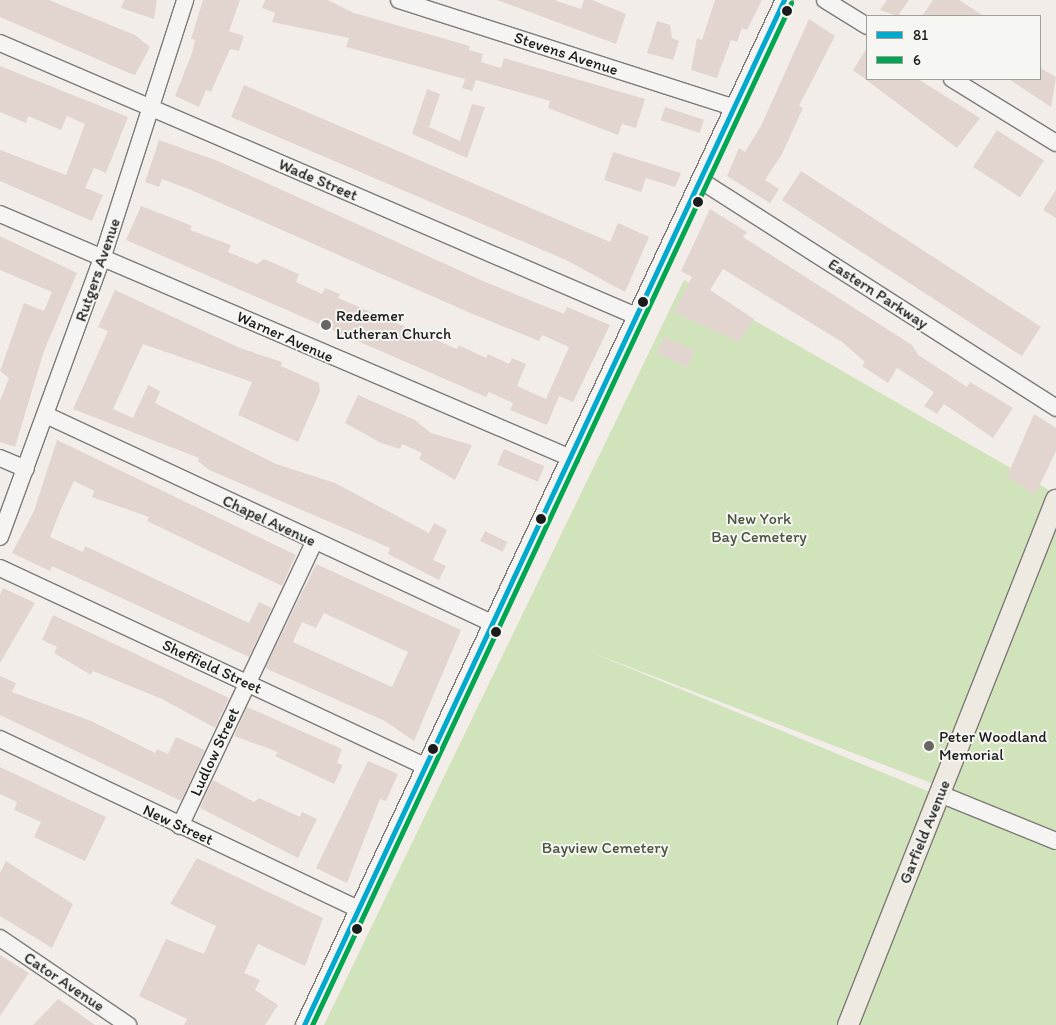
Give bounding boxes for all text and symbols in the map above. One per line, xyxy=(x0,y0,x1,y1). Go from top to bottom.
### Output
unlabelled marker xyxy=(782,6,792,16)
legend xyxy=(866,15,1041,80)
text: 81 xyxy=(913,26,928,44)
street label: Stevens Avenue xyxy=(512,28,620,80)
text: 6 xyxy=(913,51,921,69)
street label: Wade Street xyxy=(276,155,360,205)
unlabelled marker xyxy=(693,197,703,207)
street label: Rutgers Avenue xyxy=(71,216,125,324)
street label: Eastern Parkway xyxy=(825,255,931,333)
unlabelled marker xyxy=(638,297,648,307)
place label: Redeemer Lutheran Church xyxy=(336,306,452,344)
street label: Warner Avenue xyxy=(234,307,336,367)
marker: Redeemer Lutheran Church xyxy=(320,319,332,331)
street label: Chapel Avenue xyxy=(219,491,319,551)
park label: New York Bay Cemetery xyxy=(711,509,807,547)
unlabelled marker xyxy=(536,514,546,524)
unlabelled marker xyxy=(491,627,501,637)
street label: Sheffield Street xyxy=(159,636,265,698)
street label: Ludlow Street xyxy=(186,705,244,799)
place label: Peter Woodland Memorial xyxy=(939,727,1048,765)
marker: Peter Woodland Memorial xyxy=(923,740,935,752)
unlabelled marker xyxy=(428,744,438,754)
street label: Garfield Avenue xyxy=(895,777,955,887)
street label: New Street xyxy=(140,800,216,850)
park label: Bayview Cemetery xyxy=(542,838,668,858)
unlabelled marker xyxy=(352,924,362,934)
street label: Cator Avenue xyxy=(20,948,108,1016)

